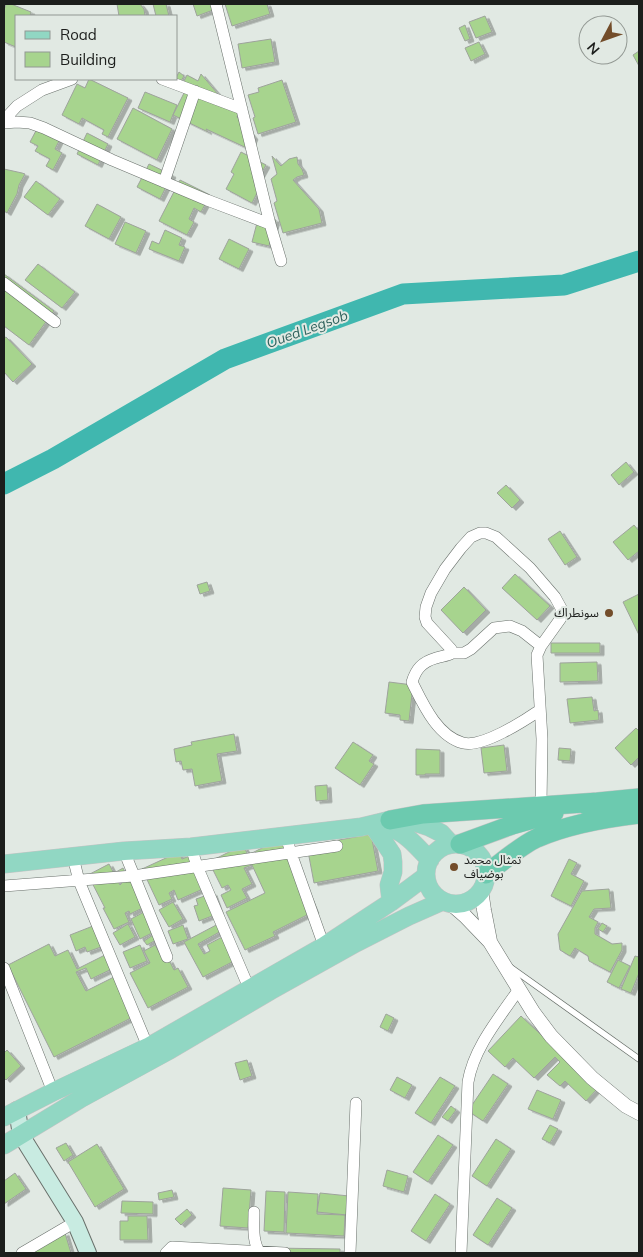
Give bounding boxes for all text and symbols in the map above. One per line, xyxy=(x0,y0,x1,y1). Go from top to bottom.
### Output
legend xyxy=(15,15,178,80)
north arrow xyxy=(578,15,628,65)
text: Road xyxy=(60,25,97,44)
text: N xyxy=(583,39,603,58)
text: Building xyxy=(60,50,116,69)
water label: Oued Legsob xyxy=(264,306,350,352)
place label: سونطراك xyxy=(554,605,599,620)
marker: سونطراك xyxy=(603,607,615,619)
place label: تمثال محمد بوضياف xyxy=(464,852,522,881)
marker: تمثال محمد بوضياف xyxy=(448,861,460,873)

